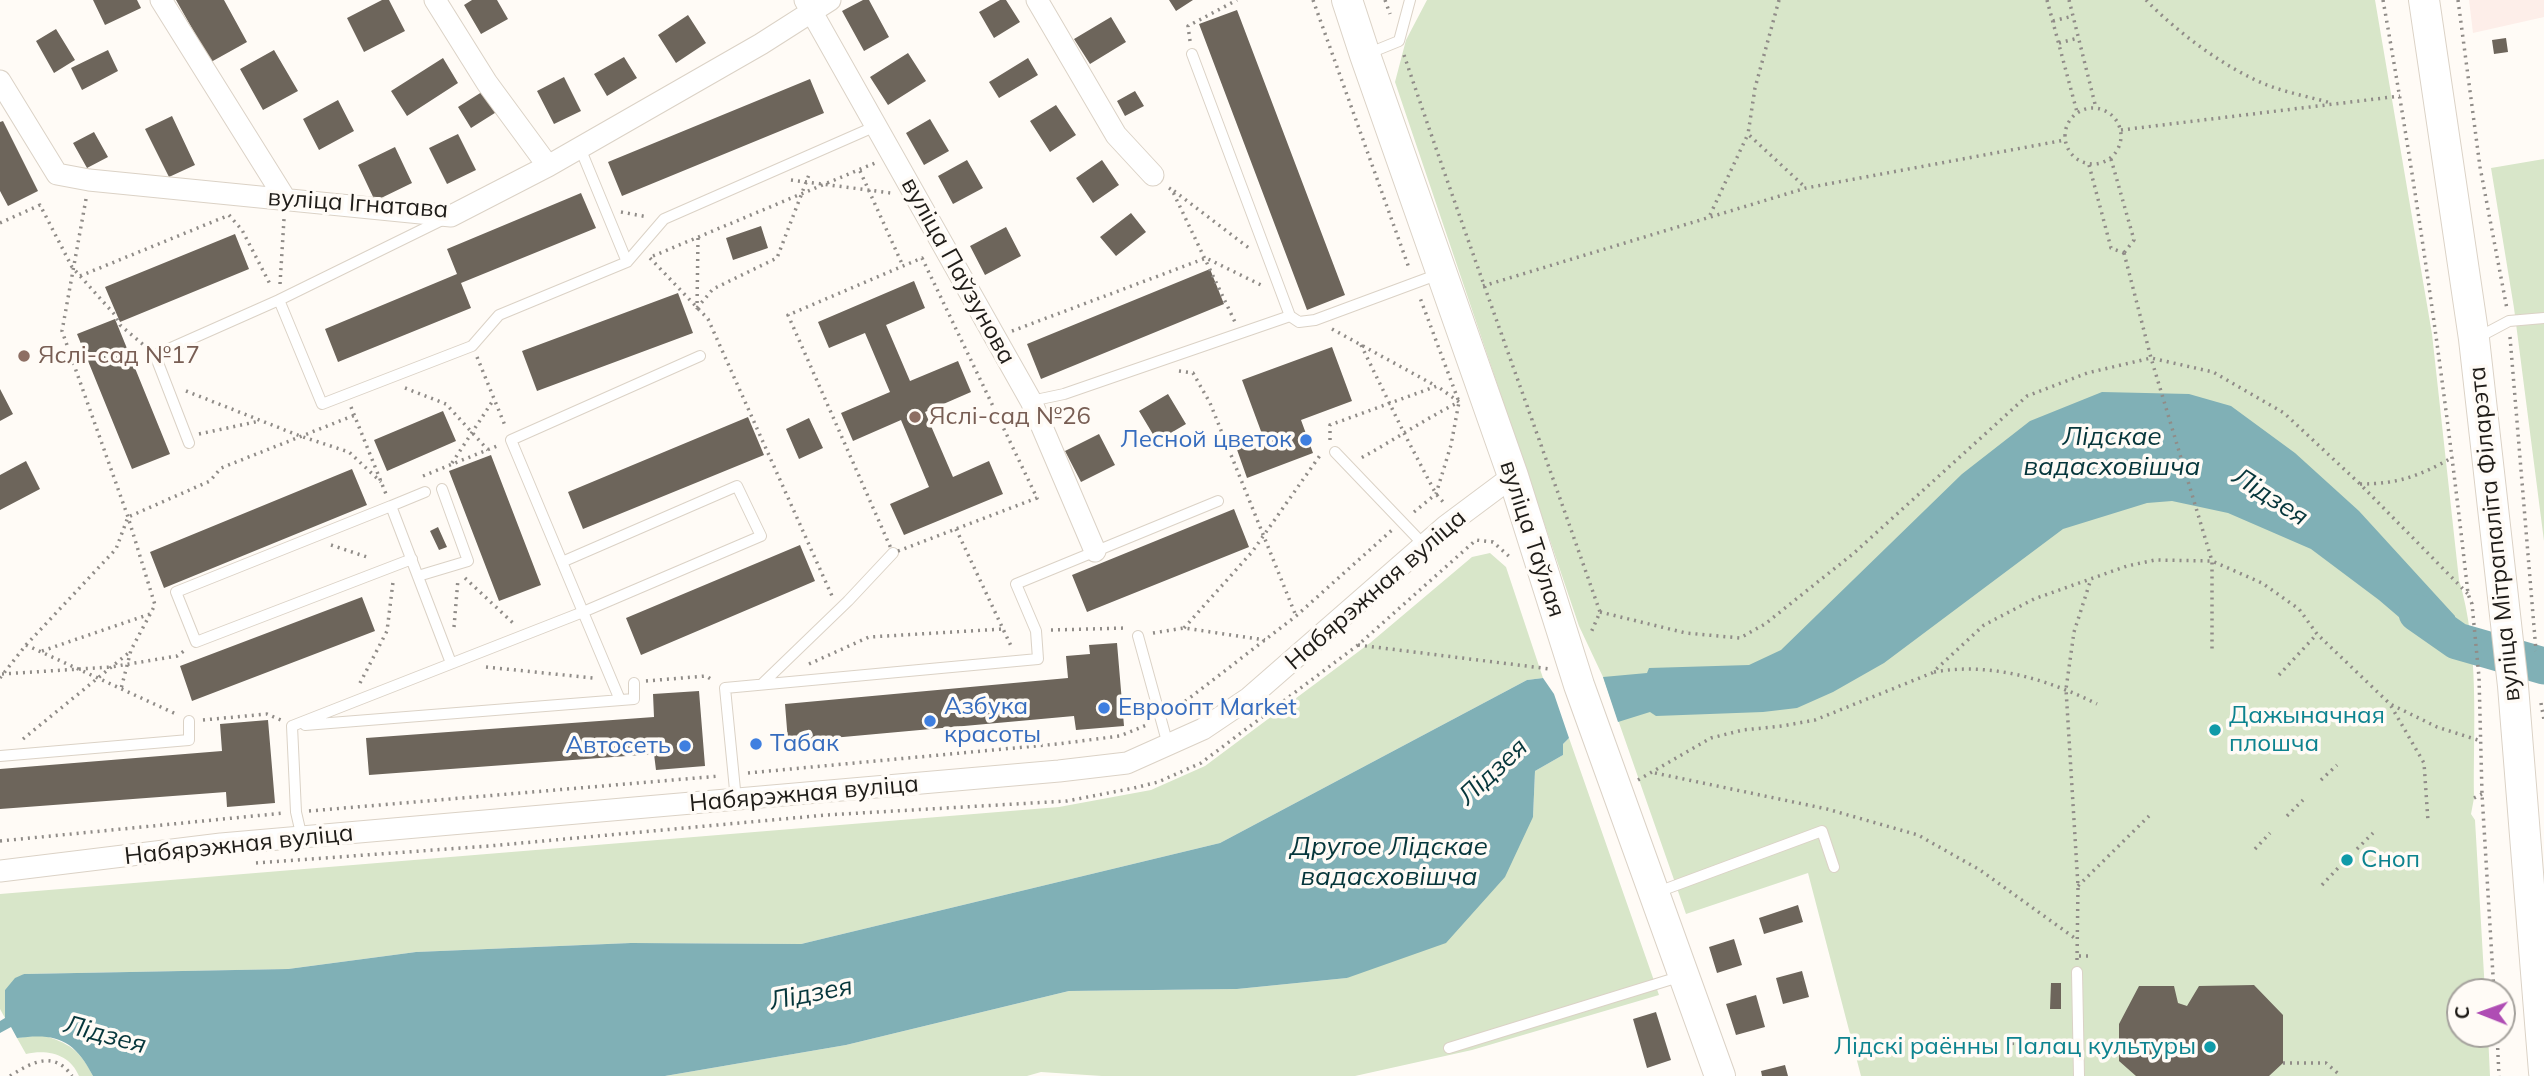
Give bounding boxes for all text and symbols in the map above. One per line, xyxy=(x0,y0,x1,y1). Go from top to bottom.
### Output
street label: вуліца Паўзунова xyxy=(895,173,1021,369)
street label: вуліца Ігнатава xyxy=(267,183,449,225)
place label: Яслі-сад №17 xyxy=(38,342,200,370)
marker: Яслі-сад №17 xyxy=(16,348,32,364)
street label: вуліца Мітрапаліта Філарэта xyxy=(2463,365,2527,703)
place label: Яслі-сад №26 xyxy=(929,403,1091,431)
marker: Яслі-сад №26 xyxy=(907,409,923,425)
water label: Лідскае вадасховішча xyxy=(2024,421,2200,482)
place label: Лесной цветок xyxy=(1120,426,1292,454)
marker: Лесной цветок xyxy=(1298,432,1314,448)
street label: вуліца Таўлая xyxy=(1493,457,1571,621)
water label: Лідзея xyxy=(2226,461,2314,533)
street label: Набярэжная вуліца xyxy=(1280,504,1472,676)
place label: Азбука красоты xyxy=(944,693,1041,749)
place label: Евроопт Market xyxy=(1118,694,1297,722)
marker: Евроопт Market xyxy=(1096,700,1112,716)
place label: Дажыначная плошча xyxy=(2229,702,2385,758)
marker: Азбука красоты xyxy=(922,713,938,729)
marker: Дажыначная плошча xyxy=(2207,722,2223,738)
place label: Табак xyxy=(770,730,839,758)
place label: Автосеть xyxy=(565,732,671,760)
water label: Лідзея xyxy=(1452,732,1534,812)
marker: Табак xyxy=(748,736,764,752)
marker: Автосеть xyxy=(677,738,693,754)
street label: Набярэжная вуліца xyxy=(688,770,920,818)
street label: Набярэжная вуліца xyxy=(123,819,355,871)
water label: Другое Лідскае вадасховішча xyxy=(1290,831,1488,892)
place label: Сноп xyxy=(2361,846,2420,874)
marker: Сноп xyxy=(2339,852,2355,868)
water label: Лідзея xyxy=(767,971,855,1017)
north arrow xyxy=(2446,978,2516,1048)
text: С xyxy=(2450,1006,2474,1019)
water label: Лідзея xyxy=(60,1009,150,1061)
place label: Лідскі раённы Палац культуры xyxy=(1834,1033,2196,1061)
marker: Лідскі раённы Палац культуры xyxy=(2202,1039,2218,1055)

